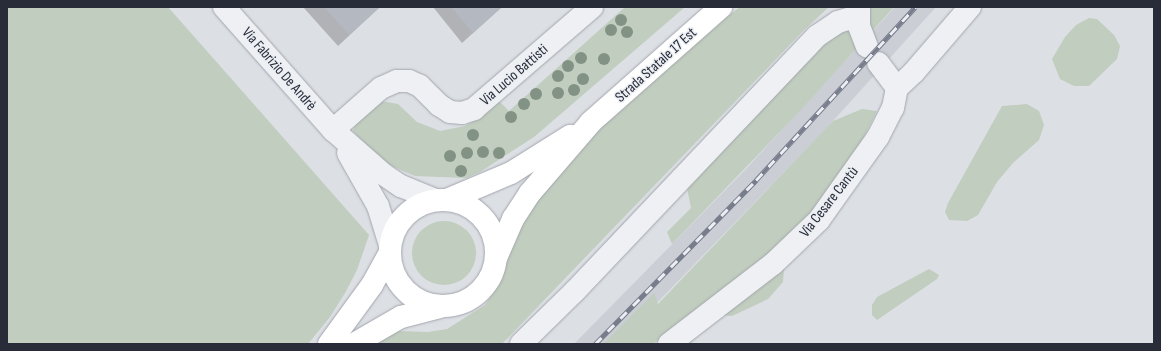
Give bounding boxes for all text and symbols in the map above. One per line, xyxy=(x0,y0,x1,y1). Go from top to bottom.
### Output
street label: Via Fabrizio De Andrè xyxy=(238,24,320,114)
street label: Strada Statale 17 Est xyxy=(612,24,700,106)
street label: Via Lucio Battisti xyxy=(476,41,552,109)
street label: Via Cesare Cantù xyxy=(796,163,862,241)

